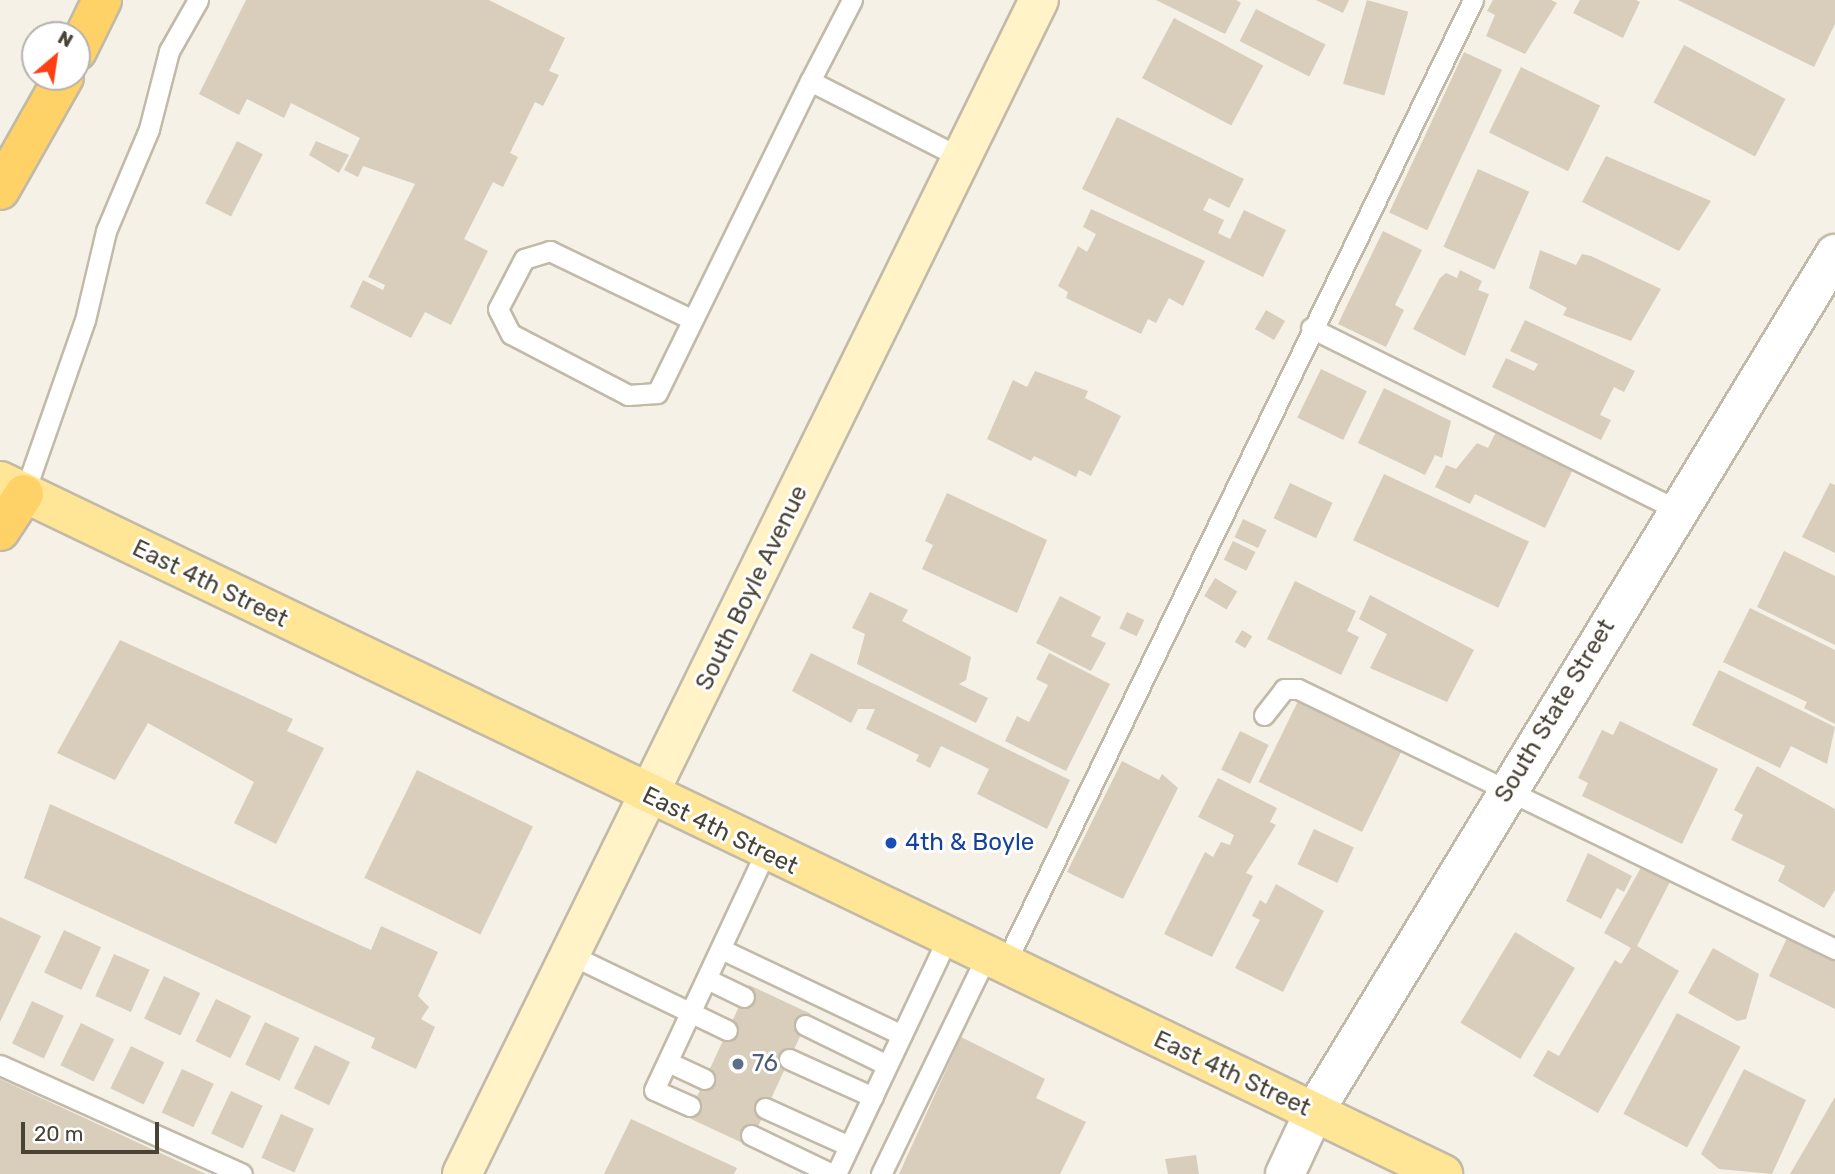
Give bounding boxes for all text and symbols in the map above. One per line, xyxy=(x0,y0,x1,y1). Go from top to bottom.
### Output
north arrow xyxy=(21,21,91,91)
text: N xyxy=(54,26,77,52)
street label: South Boyle Avenue xyxy=(690,481,814,695)
street label: East 4th Street xyxy=(128,534,292,634)
street label: South State Street xyxy=(1489,614,1621,808)
street label: East 4th Street xyxy=(638,781,802,881)
place label: 4th & Boyle xyxy=(905,829,1034,857)
marker: 4th & Boyle xyxy=(883,835,899,851)
street label: East 4th Street xyxy=(1149,1025,1315,1123)
place label: 76 xyxy=(752,1050,778,1078)
marker: 76 xyxy=(730,1056,746,1072)
scale bar xyxy=(24,1108,163,1152)
text: 20 m xyxy=(34,1121,83,1146)

